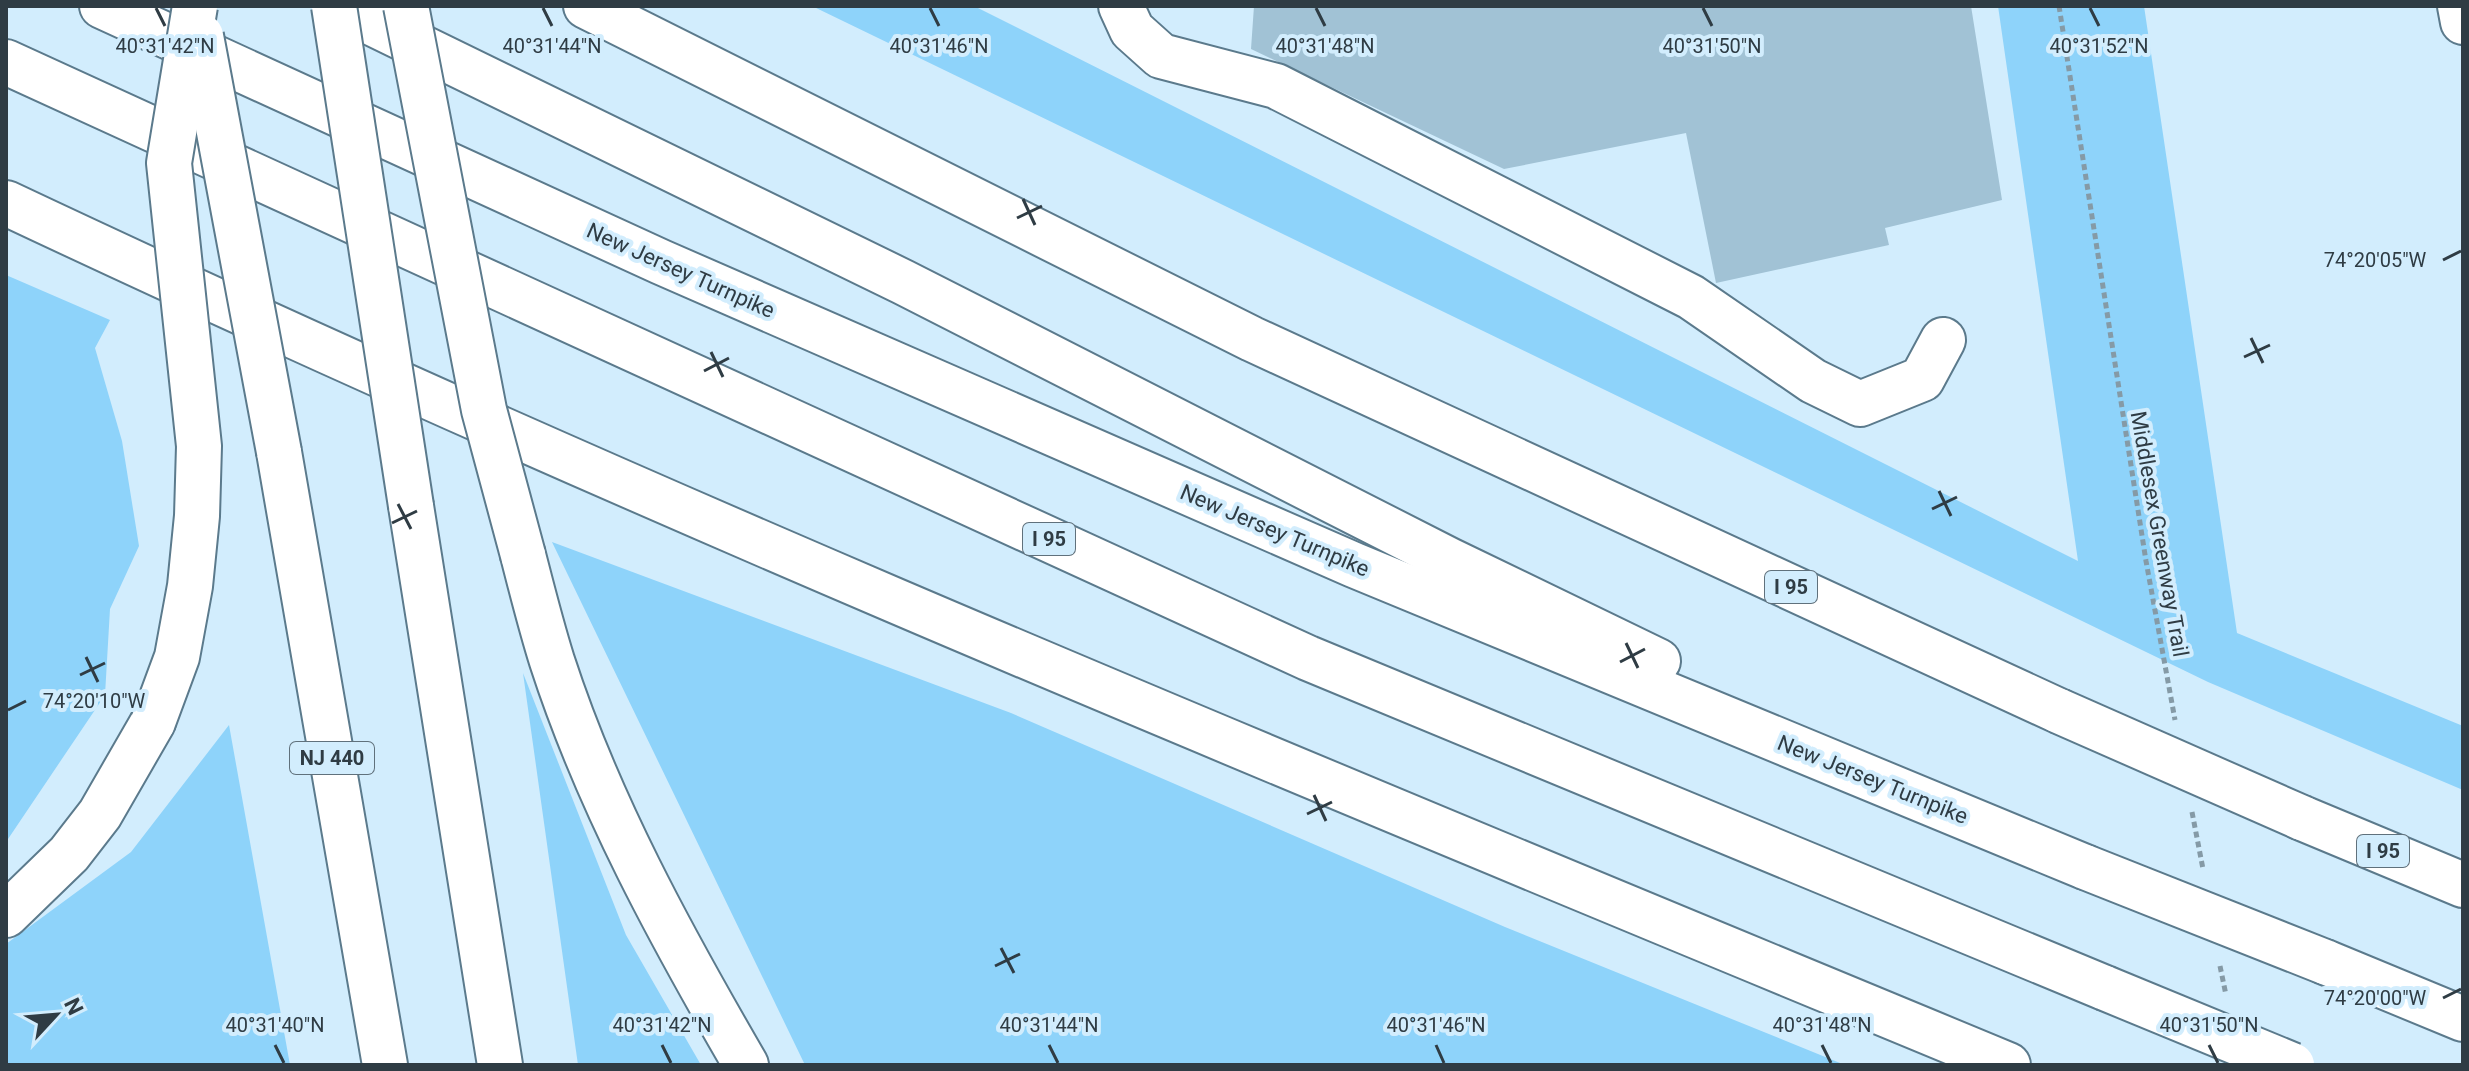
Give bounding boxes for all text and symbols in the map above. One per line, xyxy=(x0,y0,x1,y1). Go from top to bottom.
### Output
text: 40°31'42"N xyxy=(115,34,215,58)
text: 40°31'44"N xyxy=(502,34,602,58)
text: 40°31'46"N xyxy=(889,34,989,58)
text: 40°31'48"N xyxy=(1275,34,1375,58)
text: 40°31'50"N xyxy=(1662,34,1762,58)
text: 40°31'52"N xyxy=(2049,34,2149,58)
street label: New Jersey Turnpike xyxy=(583,218,779,323)
text: 74°20'05"W xyxy=(2324,248,2427,272)
street label: Middlesex Greenway Trail xyxy=(2126,409,2193,659)
street label: New Jersey Turnpike xyxy=(1176,479,1373,582)
road number: I 95 xyxy=(1023,523,1075,555)
road number: I 95 xyxy=(1765,571,1817,603)
text: 74°20'10"W xyxy=(43,689,146,713)
street label: New Jersey Turnpike xyxy=(1774,730,1972,829)
road number: NJ 440 xyxy=(290,742,374,774)
road number: I 95 xyxy=(2357,835,2409,867)
north arrow xyxy=(16,975,96,1055)
text: 74°20'00"W xyxy=(2324,986,2427,1010)
text: N xyxy=(59,994,88,1019)
text: 40°31'40"N xyxy=(225,1013,325,1037)
text: 40°31'42"N xyxy=(612,1013,712,1037)
text: 40°31'44"N xyxy=(999,1013,1099,1037)
text: 40°31'46"N xyxy=(1386,1013,1486,1037)
text: 40°31'48"N xyxy=(1772,1013,1872,1037)
text: 40°31'50"N xyxy=(2159,1013,2259,1037)

